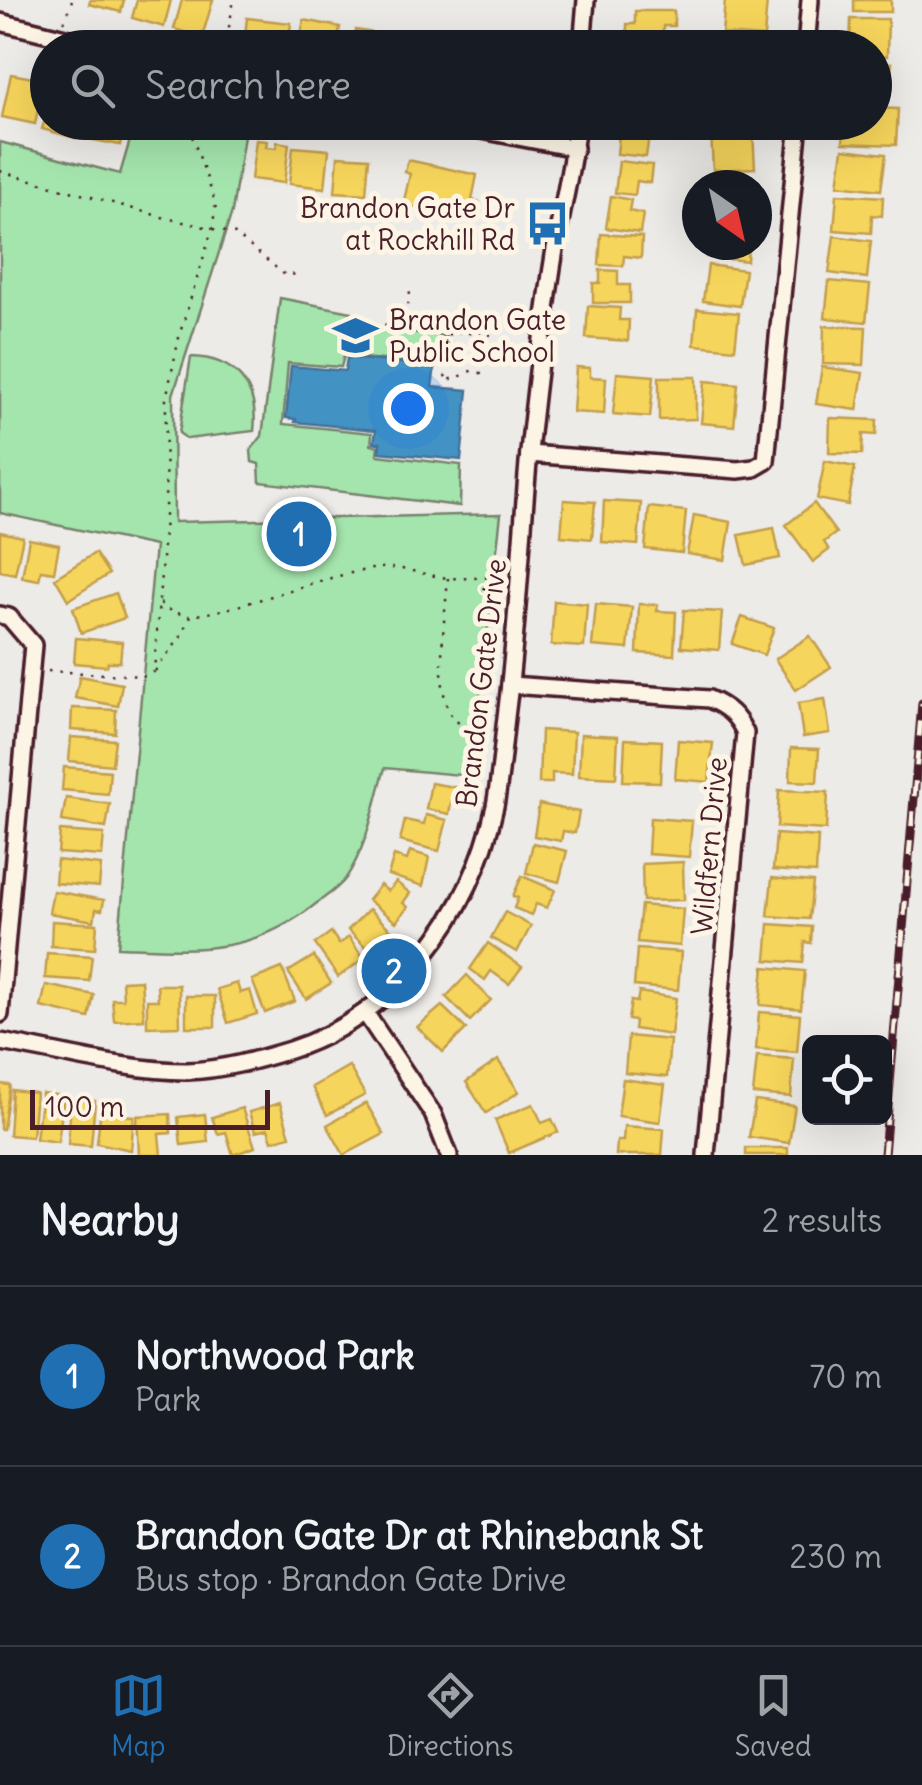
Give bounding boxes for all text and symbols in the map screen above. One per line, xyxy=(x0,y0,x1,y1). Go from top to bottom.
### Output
search box xyxy=(30,30,892,140)
icon: search xyxy=(65,58,120,113)
text: Search here xyxy=(145,62,351,109)
north arrow xyxy=(682,170,772,260)
place label: Brandon Gate Dr at Rockhill Rd xyxy=(300,190,515,258)
bus stop icon: Brandon Gate Dr at Rockhill Rd xyxy=(524,200,572,248)
place label: Brandon Gate Public School xyxy=(389,302,566,370)
school or university icon: Brandon Gate Public School xyxy=(332,312,380,360)
your location xyxy=(383,383,434,434)
pin: 1 xyxy=(266,496,332,572)
street label: Brandon Gate Drive xyxy=(448,557,514,809)
street label: Wildfern Drive xyxy=(683,756,735,936)
pin: 2 xyxy=(362,934,426,1008)
map controls xyxy=(802,1035,892,1125)
button: locate xyxy=(802,1035,892,1125)
scale bar xyxy=(30,1085,270,1130)
text: 100 m xyxy=(45,1089,124,1125)
text: Nearby xyxy=(40,1194,179,1246)
text: 2 results xyxy=(762,1200,882,1241)
text: Northwood Park xyxy=(135,1332,415,1379)
text: 1 xyxy=(66,1356,79,1397)
text: 70 m xyxy=(810,1356,882,1397)
text: Park xyxy=(135,1379,201,1420)
text: Brandon Gate Dr at Rhinebank St xyxy=(135,1512,703,1559)
text: 2 xyxy=(64,1536,81,1577)
text: 230 m xyxy=(790,1536,882,1577)
text: Bus stop · Brandon Gate Drive xyxy=(135,1559,567,1600)
tab: Map xyxy=(111,1668,166,1764)
tab: Directions xyxy=(387,1668,513,1764)
tab: Saved xyxy=(735,1668,811,1764)

